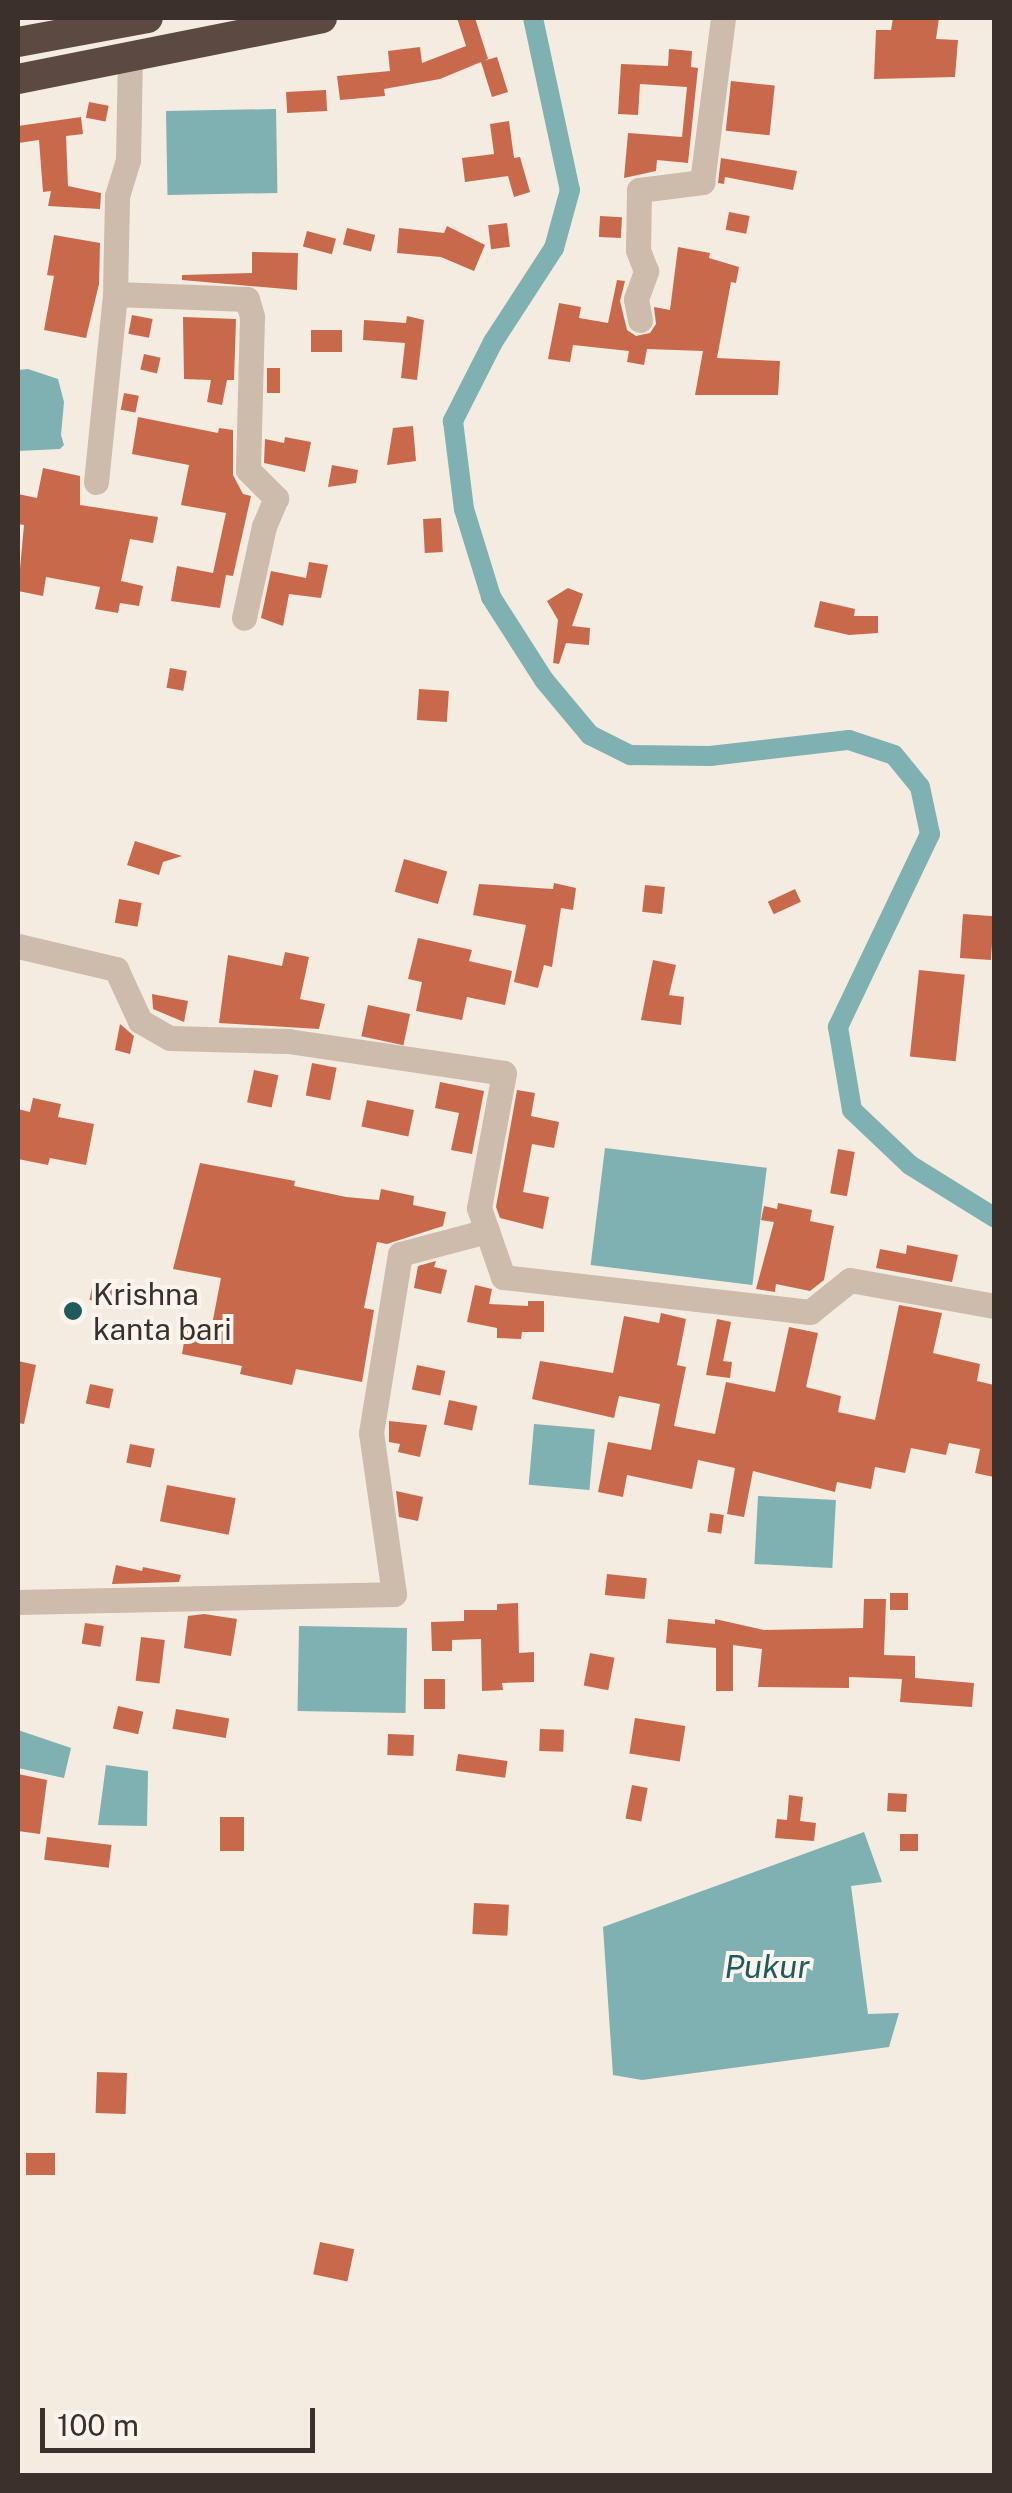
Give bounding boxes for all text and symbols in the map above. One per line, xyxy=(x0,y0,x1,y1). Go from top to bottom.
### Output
place label: Krishna kanta bari xyxy=(93,1276,232,1346)
marker: Krishna kanta bari xyxy=(62,1300,84,1322)
water label: Pukur xyxy=(725,1948,809,1986)
scale bar xyxy=(45,2388,320,2450)
text: 100 m xyxy=(57,2407,139,2443)

